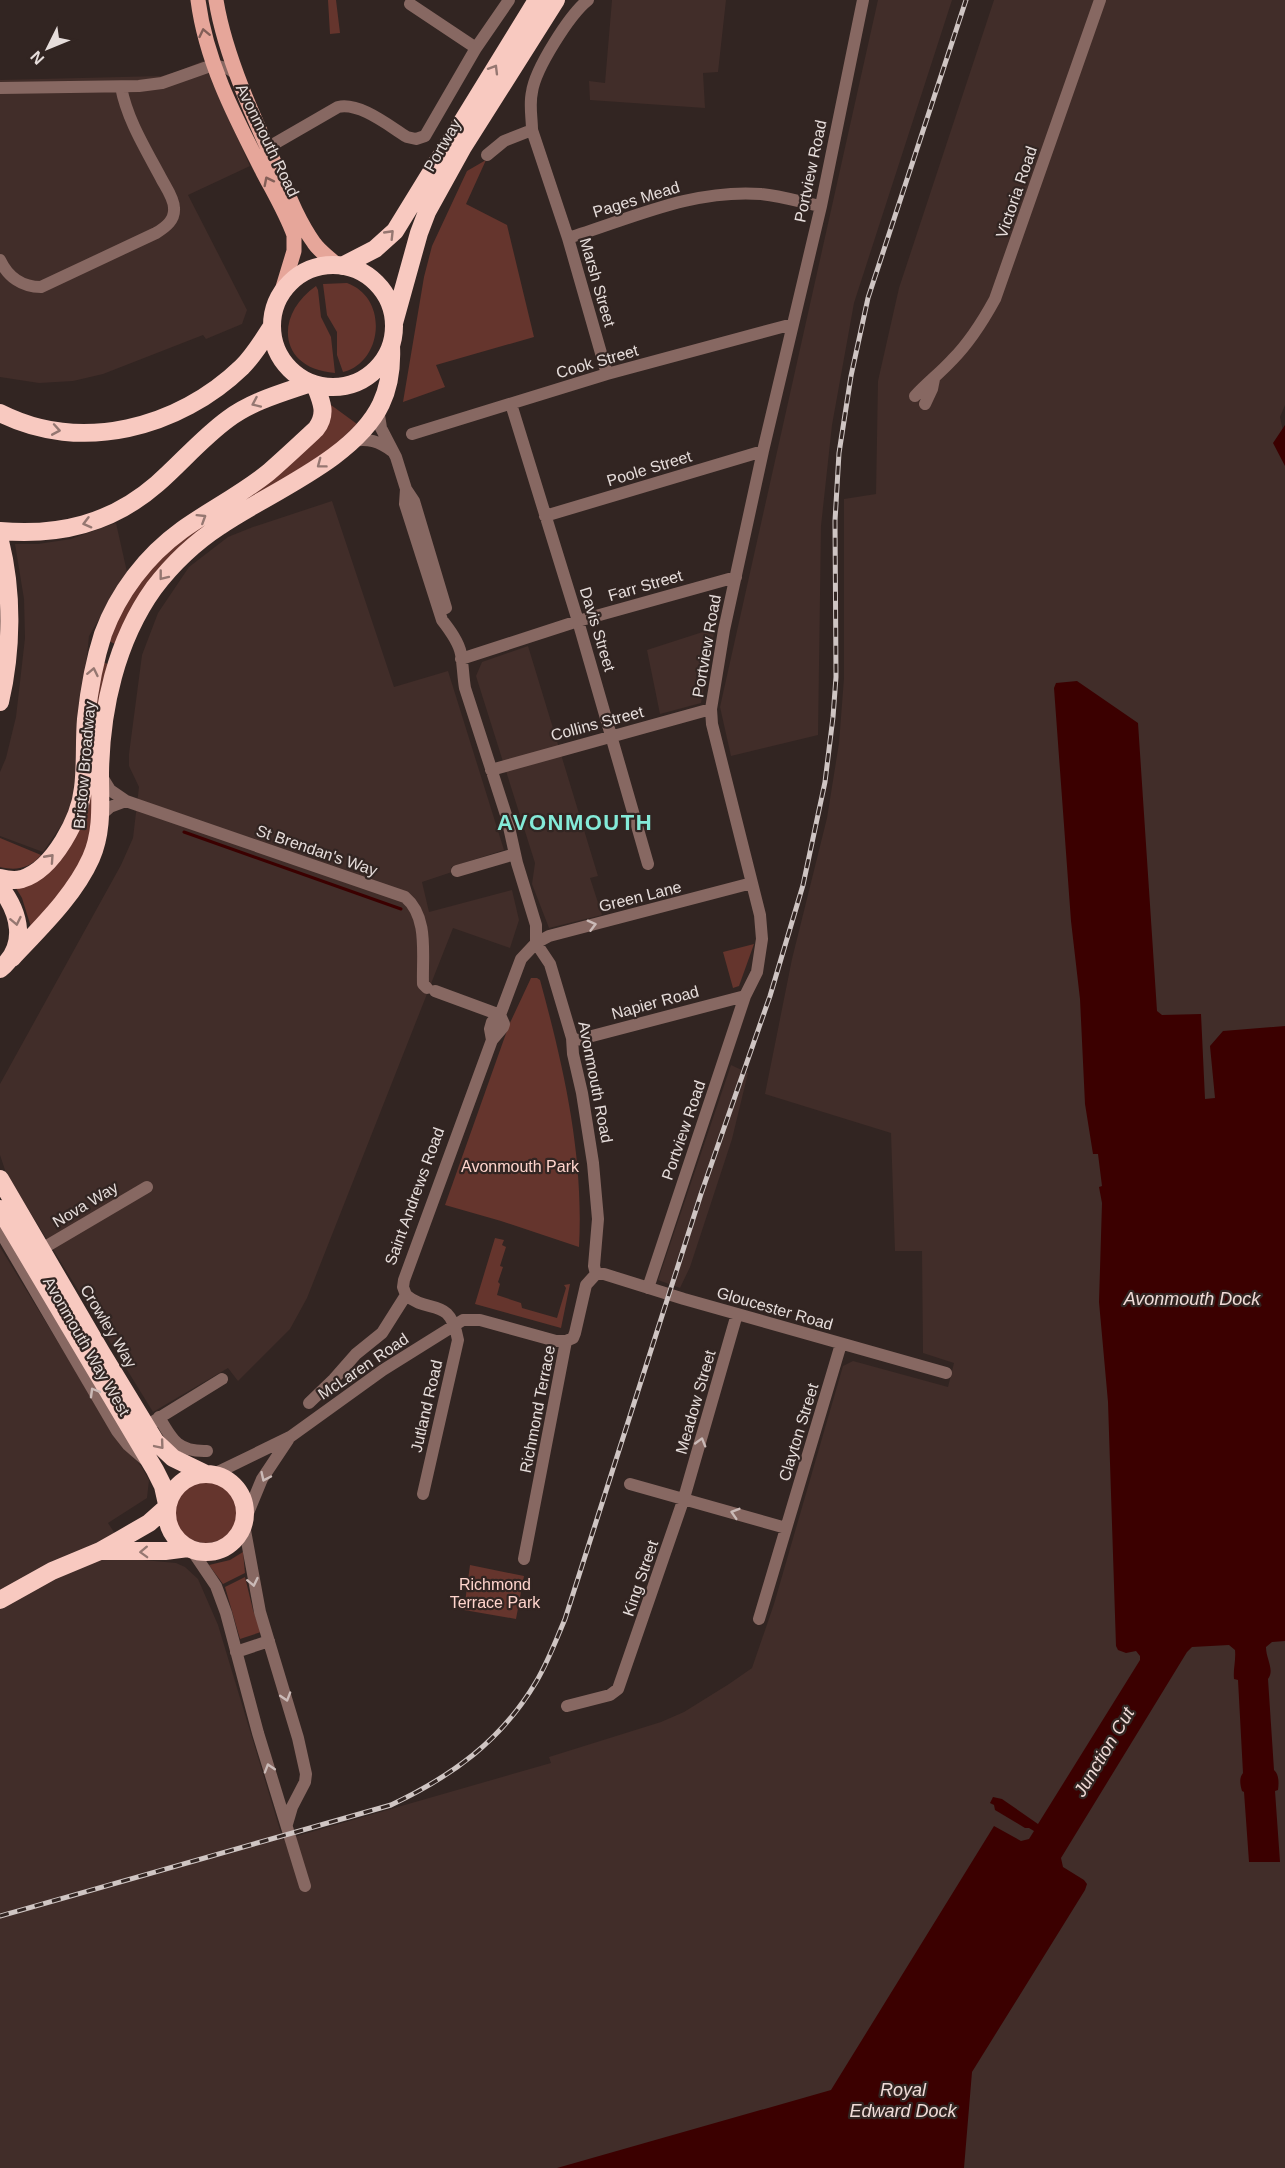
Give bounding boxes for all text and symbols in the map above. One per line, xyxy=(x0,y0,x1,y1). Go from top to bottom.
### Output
north arrow xyxy=(18,18,78,78)
one-way arrow xyxy=(198,28,211,38)
text: N xyxy=(27,48,48,68)
one-way arrow xyxy=(486,65,498,75)
street label: Avonmouth Road xyxy=(233,81,302,199)
street label: Portway xyxy=(421,116,464,175)
street label: Portview Road xyxy=(791,118,830,224)
street label: Victoria Road xyxy=(993,144,1040,240)
one-way arrow xyxy=(263,176,275,187)
street label: Pages Mead xyxy=(591,178,682,221)
one-way arrow xyxy=(383,231,394,242)
street label: Marsh Street xyxy=(577,236,618,329)
street label: Cook Street xyxy=(554,342,641,381)
one-way arrow xyxy=(252,396,263,408)
one-way arrow xyxy=(50,423,60,436)
street label: Poole Street xyxy=(605,447,694,489)
one-way arrow xyxy=(317,457,328,468)
one-way arrow xyxy=(196,513,206,525)
one-way arrow xyxy=(82,516,92,529)
street label: Farr Street xyxy=(606,567,685,604)
one-way arrow xyxy=(160,570,171,581)
street label: Davis Street xyxy=(577,585,619,674)
street label: Portview Road xyxy=(689,593,724,699)
one-way arrow xyxy=(86,667,99,677)
street label: Bristow Broadway xyxy=(70,701,99,830)
street label: Collins Street xyxy=(549,703,646,744)
district label: AVONMOUTH xyxy=(497,810,653,835)
street label: St Brendan's Way xyxy=(254,822,380,879)
one-way arrow xyxy=(43,854,54,864)
street label: Green Lane xyxy=(597,878,683,915)
one-way arrow xyxy=(9,916,22,926)
one-way arrow xyxy=(586,920,597,932)
street label: Napier Road xyxy=(610,983,701,1022)
street label: Avonmouth Road xyxy=(575,1020,616,1144)
street label: Portview Road xyxy=(658,1078,708,1182)
street label: Saint Andrews Road xyxy=(382,1125,447,1267)
park label: Avonmouth Park xyxy=(461,1158,580,1175)
street label: Nova Way xyxy=(50,1178,121,1231)
street label: Avonmouth Way West xyxy=(40,1274,133,1419)
street label: Crowley Way xyxy=(77,1282,140,1371)
street label: Gloucester Road xyxy=(715,1284,835,1333)
water label: Avonmouth Dock xyxy=(1123,1289,1261,1309)
street label: McLaren Road xyxy=(315,1330,412,1403)
street label: Richmond Terrace xyxy=(517,1344,558,1474)
street label: Meadow Street xyxy=(672,1348,719,1456)
street label: Jutland Road xyxy=(408,1358,445,1454)
street label: Clayton Street xyxy=(776,1381,822,1483)
one-way arrow xyxy=(90,1388,101,1398)
one-way arrow xyxy=(694,1437,706,1448)
one-way arrow xyxy=(153,1438,164,1449)
one-way arrow xyxy=(260,1470,272,1481)
one-way arrow xyxy=(730,1508,741,1520)
street label: King Street xyxy=(620,1537,662,1618)
one-way arrow xyxy=(140,1546,149,1558)
park label: Richmond Terrace Park xyxy=(450,1576,541,1611)
one-way arrow xyxy=(246,1577,259,1587)
one-way arrow xyxy=(278,1691,291,1702)
water label: Junction Cut xyxy=(1069,1703,1139,1801)
one-way arrow xyxy=(264,1763,276,1774)
water label: Royal Edward Dock xyxy=(849,2080,958,2121)

